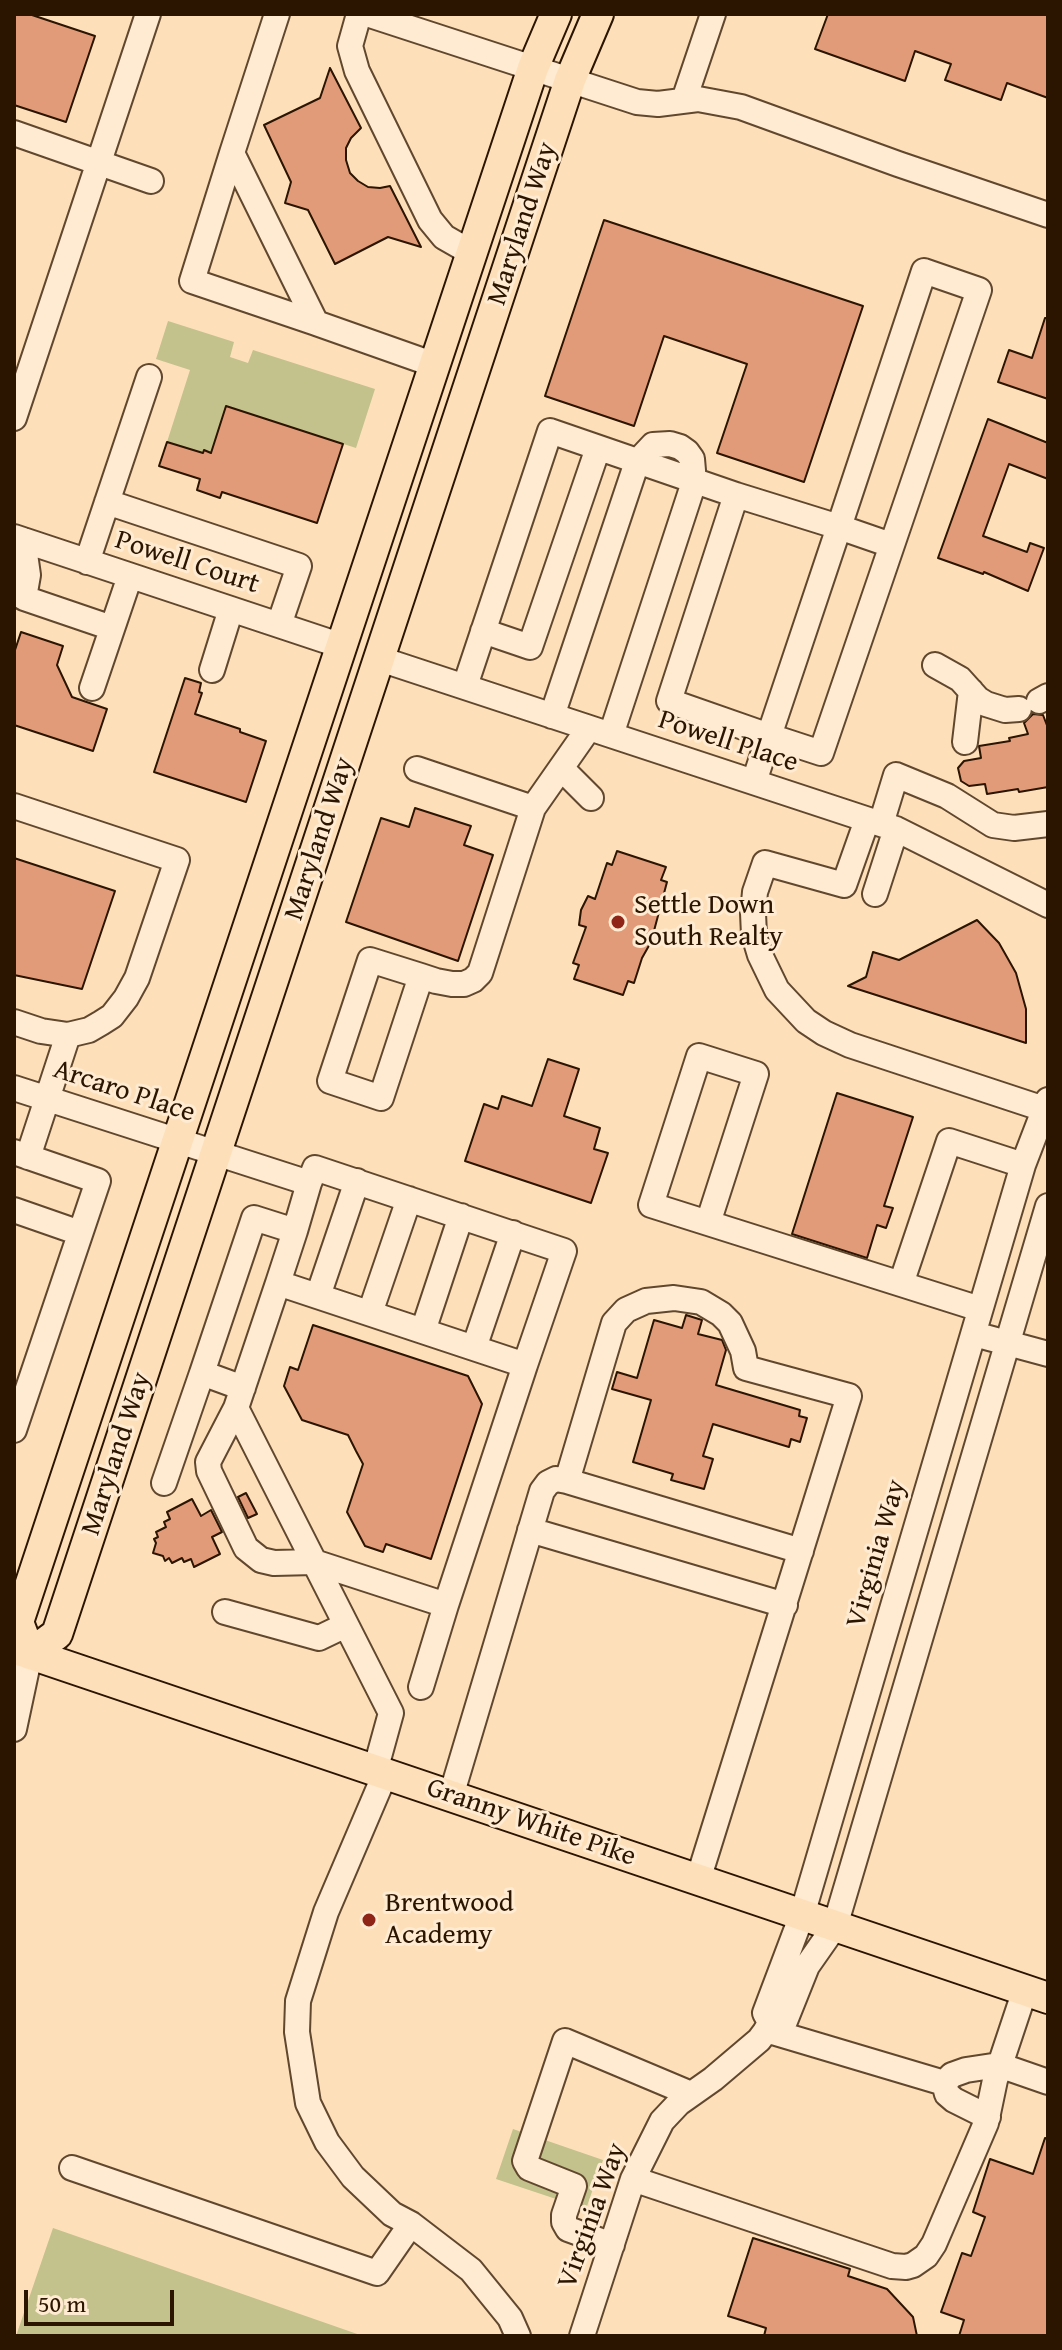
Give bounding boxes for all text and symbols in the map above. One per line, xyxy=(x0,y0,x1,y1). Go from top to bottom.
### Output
street label: Maryland Way xyxy=(481,138,565,310)
street label: Powell Court xyxy=(111,524,263,602)
street label: Powell Place xyxy=(654,704,802,780)
street label: Maryland Way xyxy=(278,753,362,925)
place label: Settle Down South Realty xyxy=(634,889,783,955)
marker: Settle Down South Realty xyxy=(609,913,627,931)
street label: Arcaro Place xyxy=(49,1053,199,1131)
street label: Maryland Way xyxy=(75,1368,159,1540)
street label: Virginia Way xyxy=(840,1476,914,1632)
street label: Granny White Pike xyxy=(422,1771,640,1875)
place label: Brentwood Academy xyxy=(385,1887,514,1953)
marker: Brentwood Academy xyxy=(360,1911,378,1929)
street label: Virginia Way xyxy=(551,2139,635,2293)
scale bar xyxy=(28,2274,178,2324)
text: 50 m xyxy=(38,2286,86,2321)

